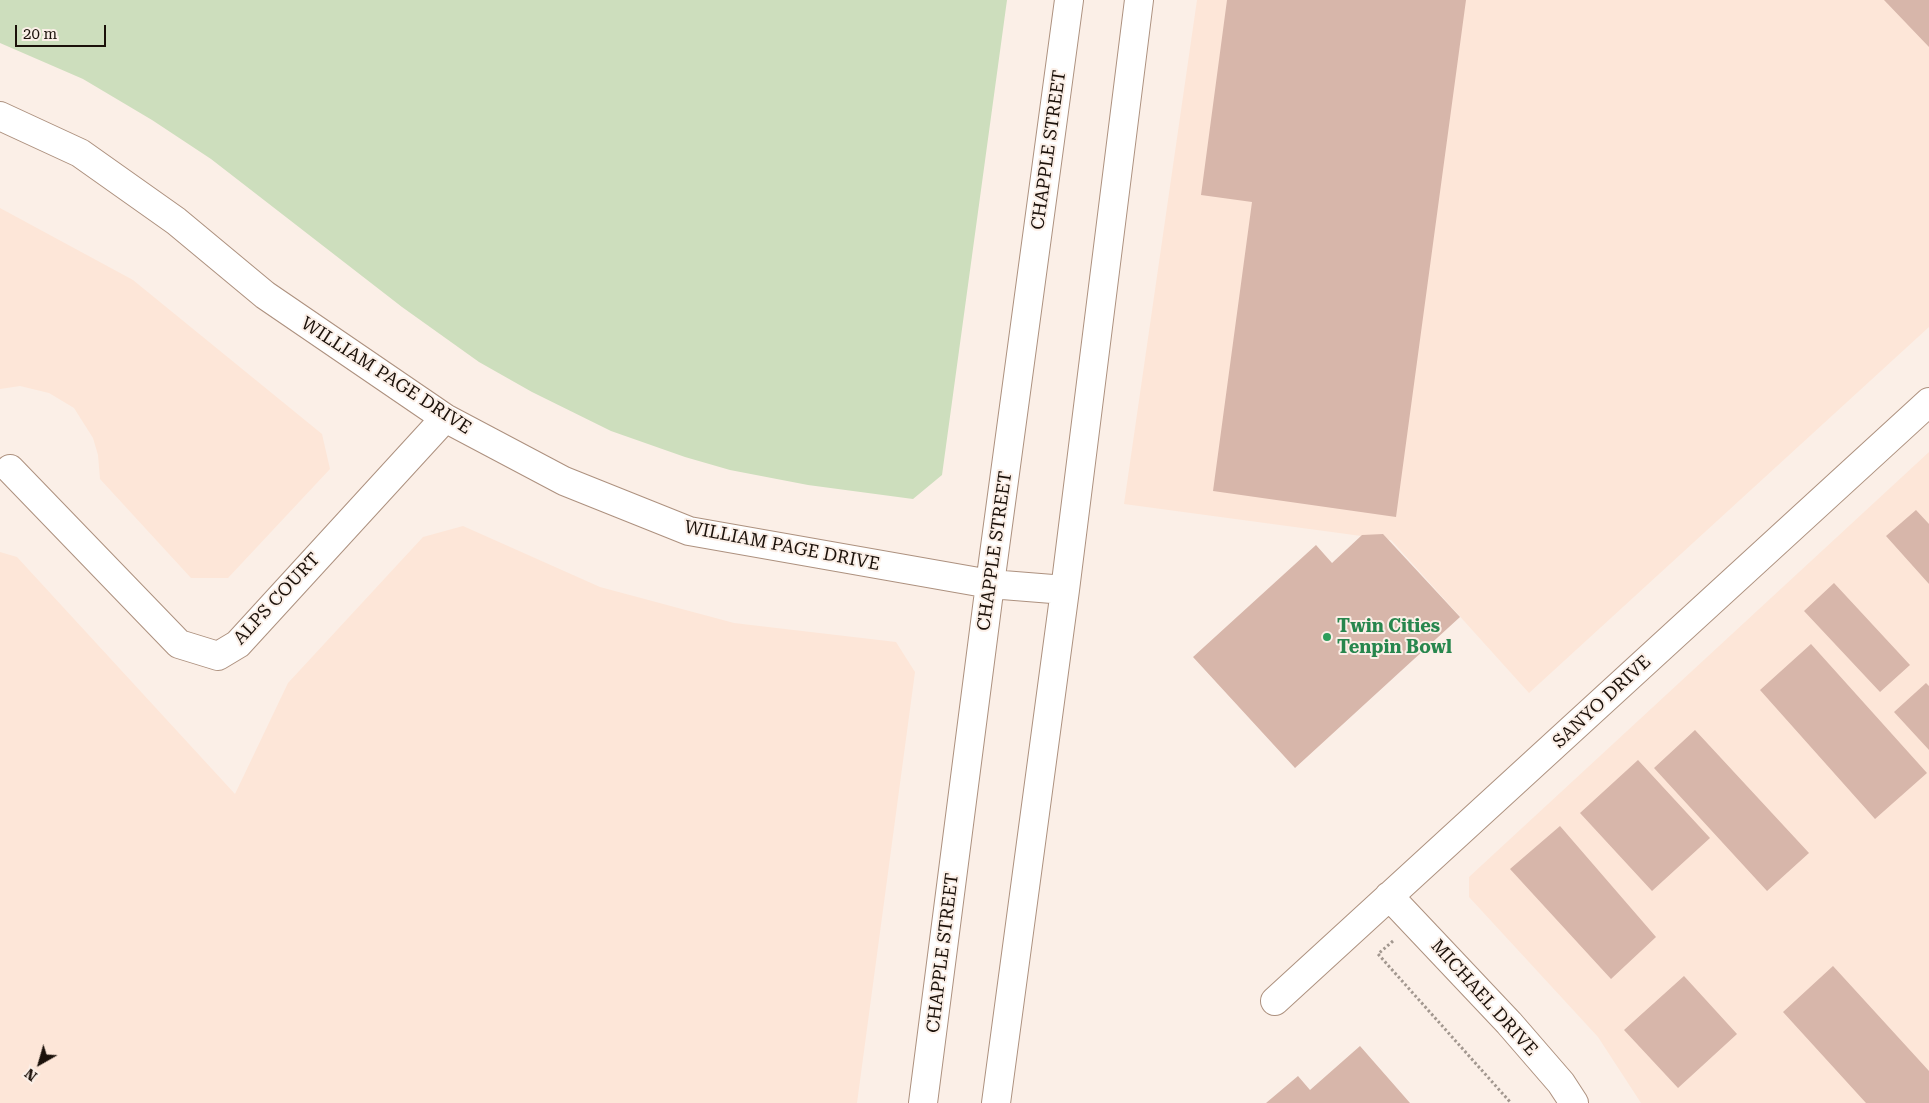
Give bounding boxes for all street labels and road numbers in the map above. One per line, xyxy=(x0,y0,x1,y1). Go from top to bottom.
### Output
street label: CHAPPLE STREET xyxy=(1027,69,1071,231)
street label: WILLIAM PAGE DRIVE xyxy=(297,313,475,439)
street label: CHAPPLE STREET xyxy=(973,470,1017,632)
street label: WILLIAM PAGE DRIVE xyxy=(682,516,882,576)
street label: ALPS COURT xyxy=(229,549,325,649)
street label: SANYO DRIVE xyxy=(1549,651,1655,753)
street label: CHAPPLE STREET xyxy=(922,872,964,1034)
street label: MICHAEL DRIVE xyxy=(1426,935,1542,1061)

